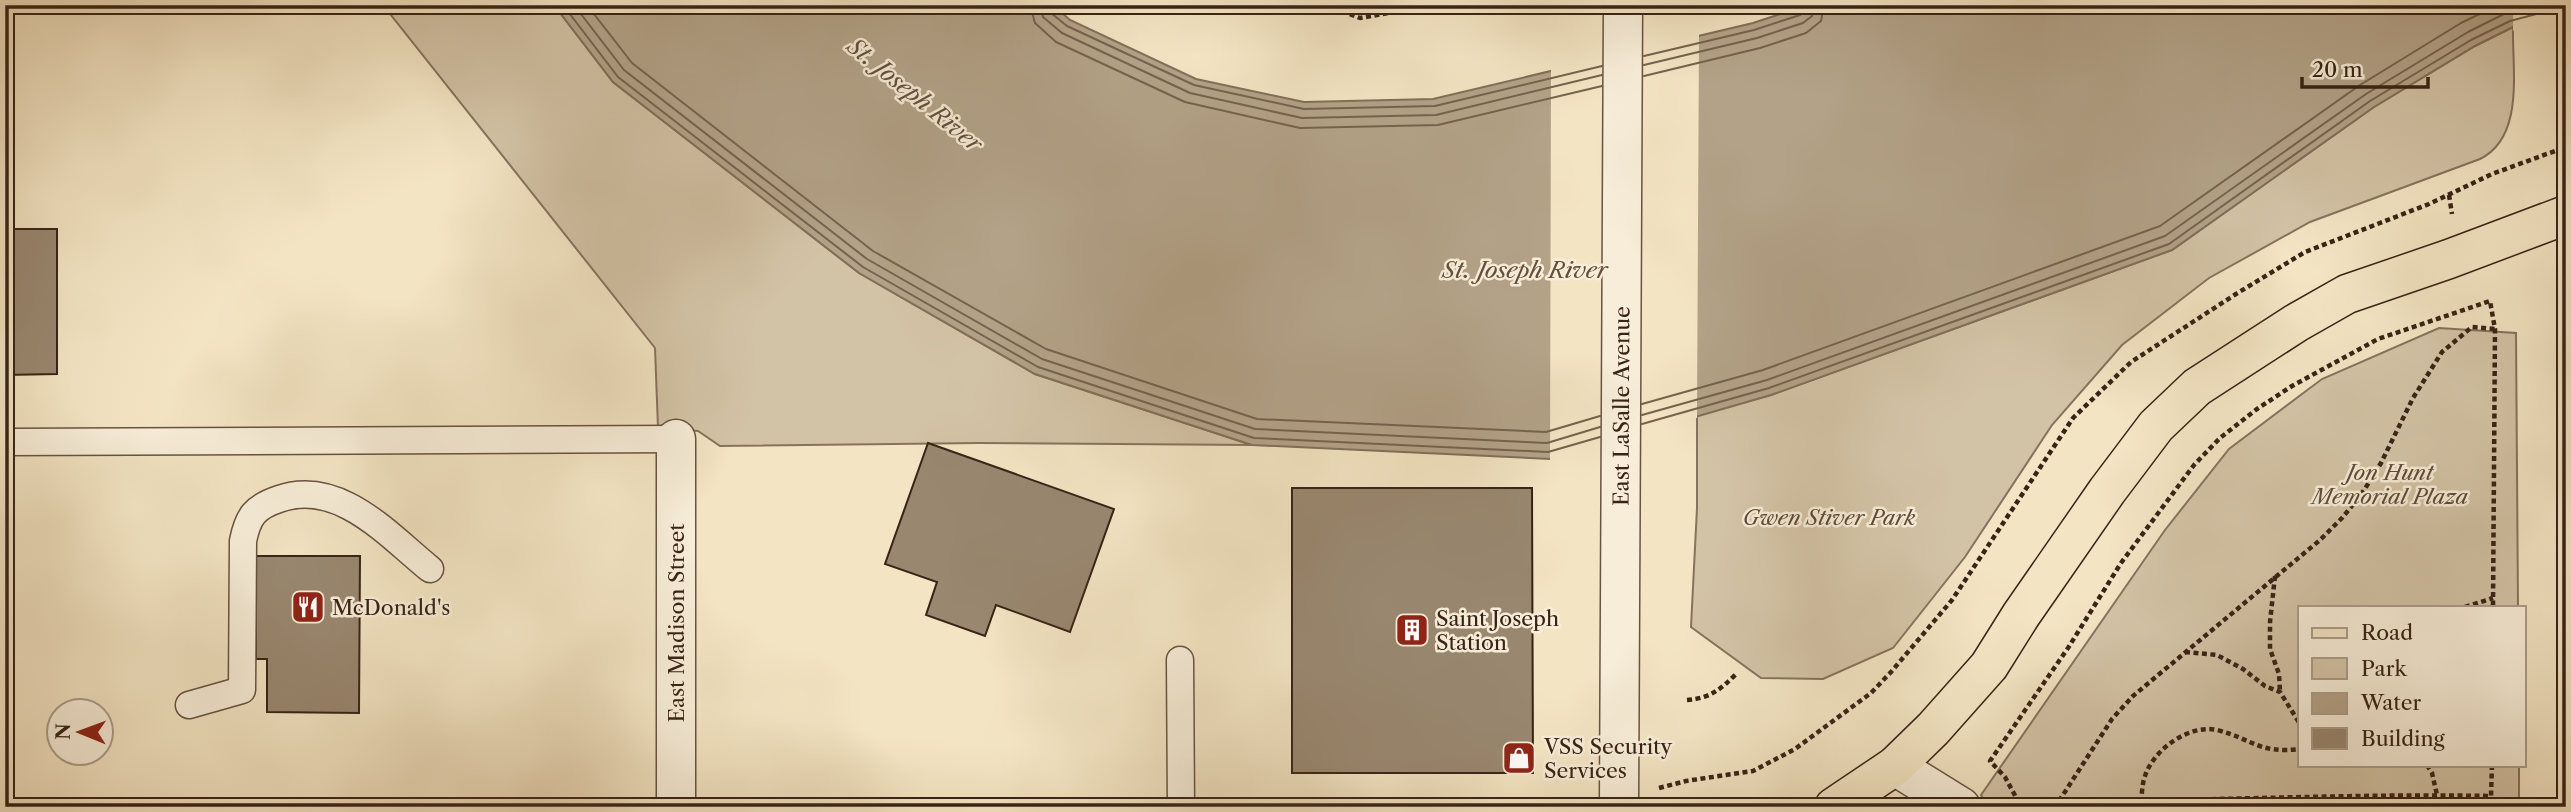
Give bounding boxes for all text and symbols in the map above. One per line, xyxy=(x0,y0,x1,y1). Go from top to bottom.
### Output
water label: St. Joseph River xyxy=(840,31,989,159)
scale bar xyxy=(2302,46,2428,90)
text: 20 m xyxy=(2312,57,2363,82)
water label: St. Joseph River xyxy=(1440,256,1609,284)
street label: East LaSalle Avenue xyxy=(1608,306,1634,506)
park label: Jon Hunt Memorial Plaza xyxy=(2309,460,2469,509)
park label: Gwen Stiver Park xyxy=(1743,505,1915,530)
street label: East Madison Street xyxy=(664,523,689,723)
restaurant icon: McDonald's xyxy=(289,588,327,626)
place label: McDonald's xyxy=(332,595,450,620)
place label: Saint Joseph Station xyxy=(1436,606,1559,655)
legend xyxy=(2298,606,2526,766)
building icon: Saint Joseph Station xyxy=(1393,611,1431,649)
text: Road xyxy=(2361,620,2413,645)
text: Park xyxy=(2361,656,2407,681)
text: Water xyxy=(2360,690,2421,715)
north arrow xyxy=(46,696,116,766)
text: N xyxy=(52,723,75,740)
text: Building xyxy=(2361,726,2446,751)
place label: VSS Security Services xyxy=(1543,734,1672,783)
shop icon: VSS Security Services xyxy=(1500,739,1538,777)

